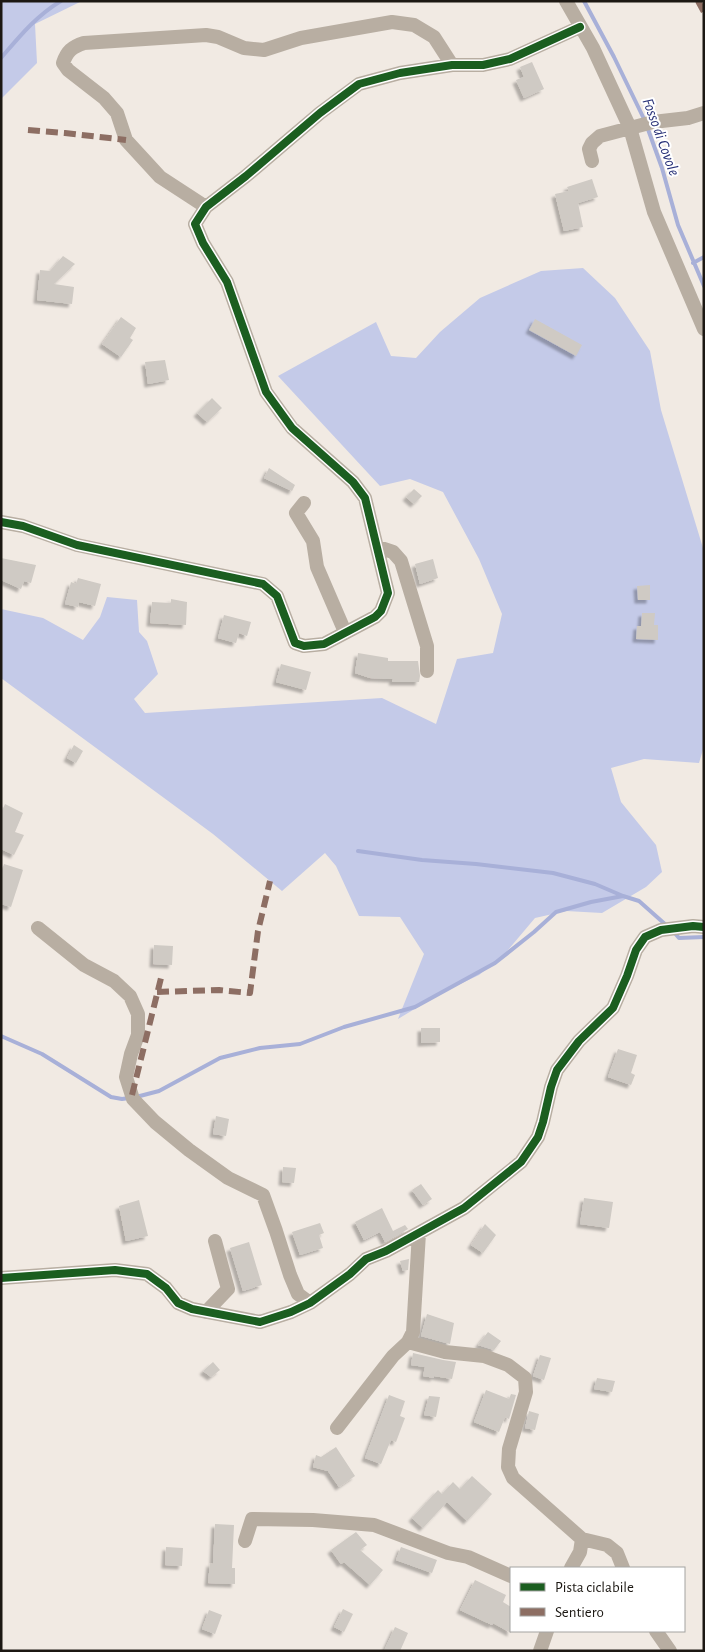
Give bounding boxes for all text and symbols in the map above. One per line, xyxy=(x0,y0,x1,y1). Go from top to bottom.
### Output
water label: Fosso di Covole xyxy=(640,96,682,178)
legend xyxy=(510,1567,685,1632)
text: Pista ciclabile xyxy=(555,1580,634,1595)
text: Sentiero xyxy=(555,1605,604,1620)

